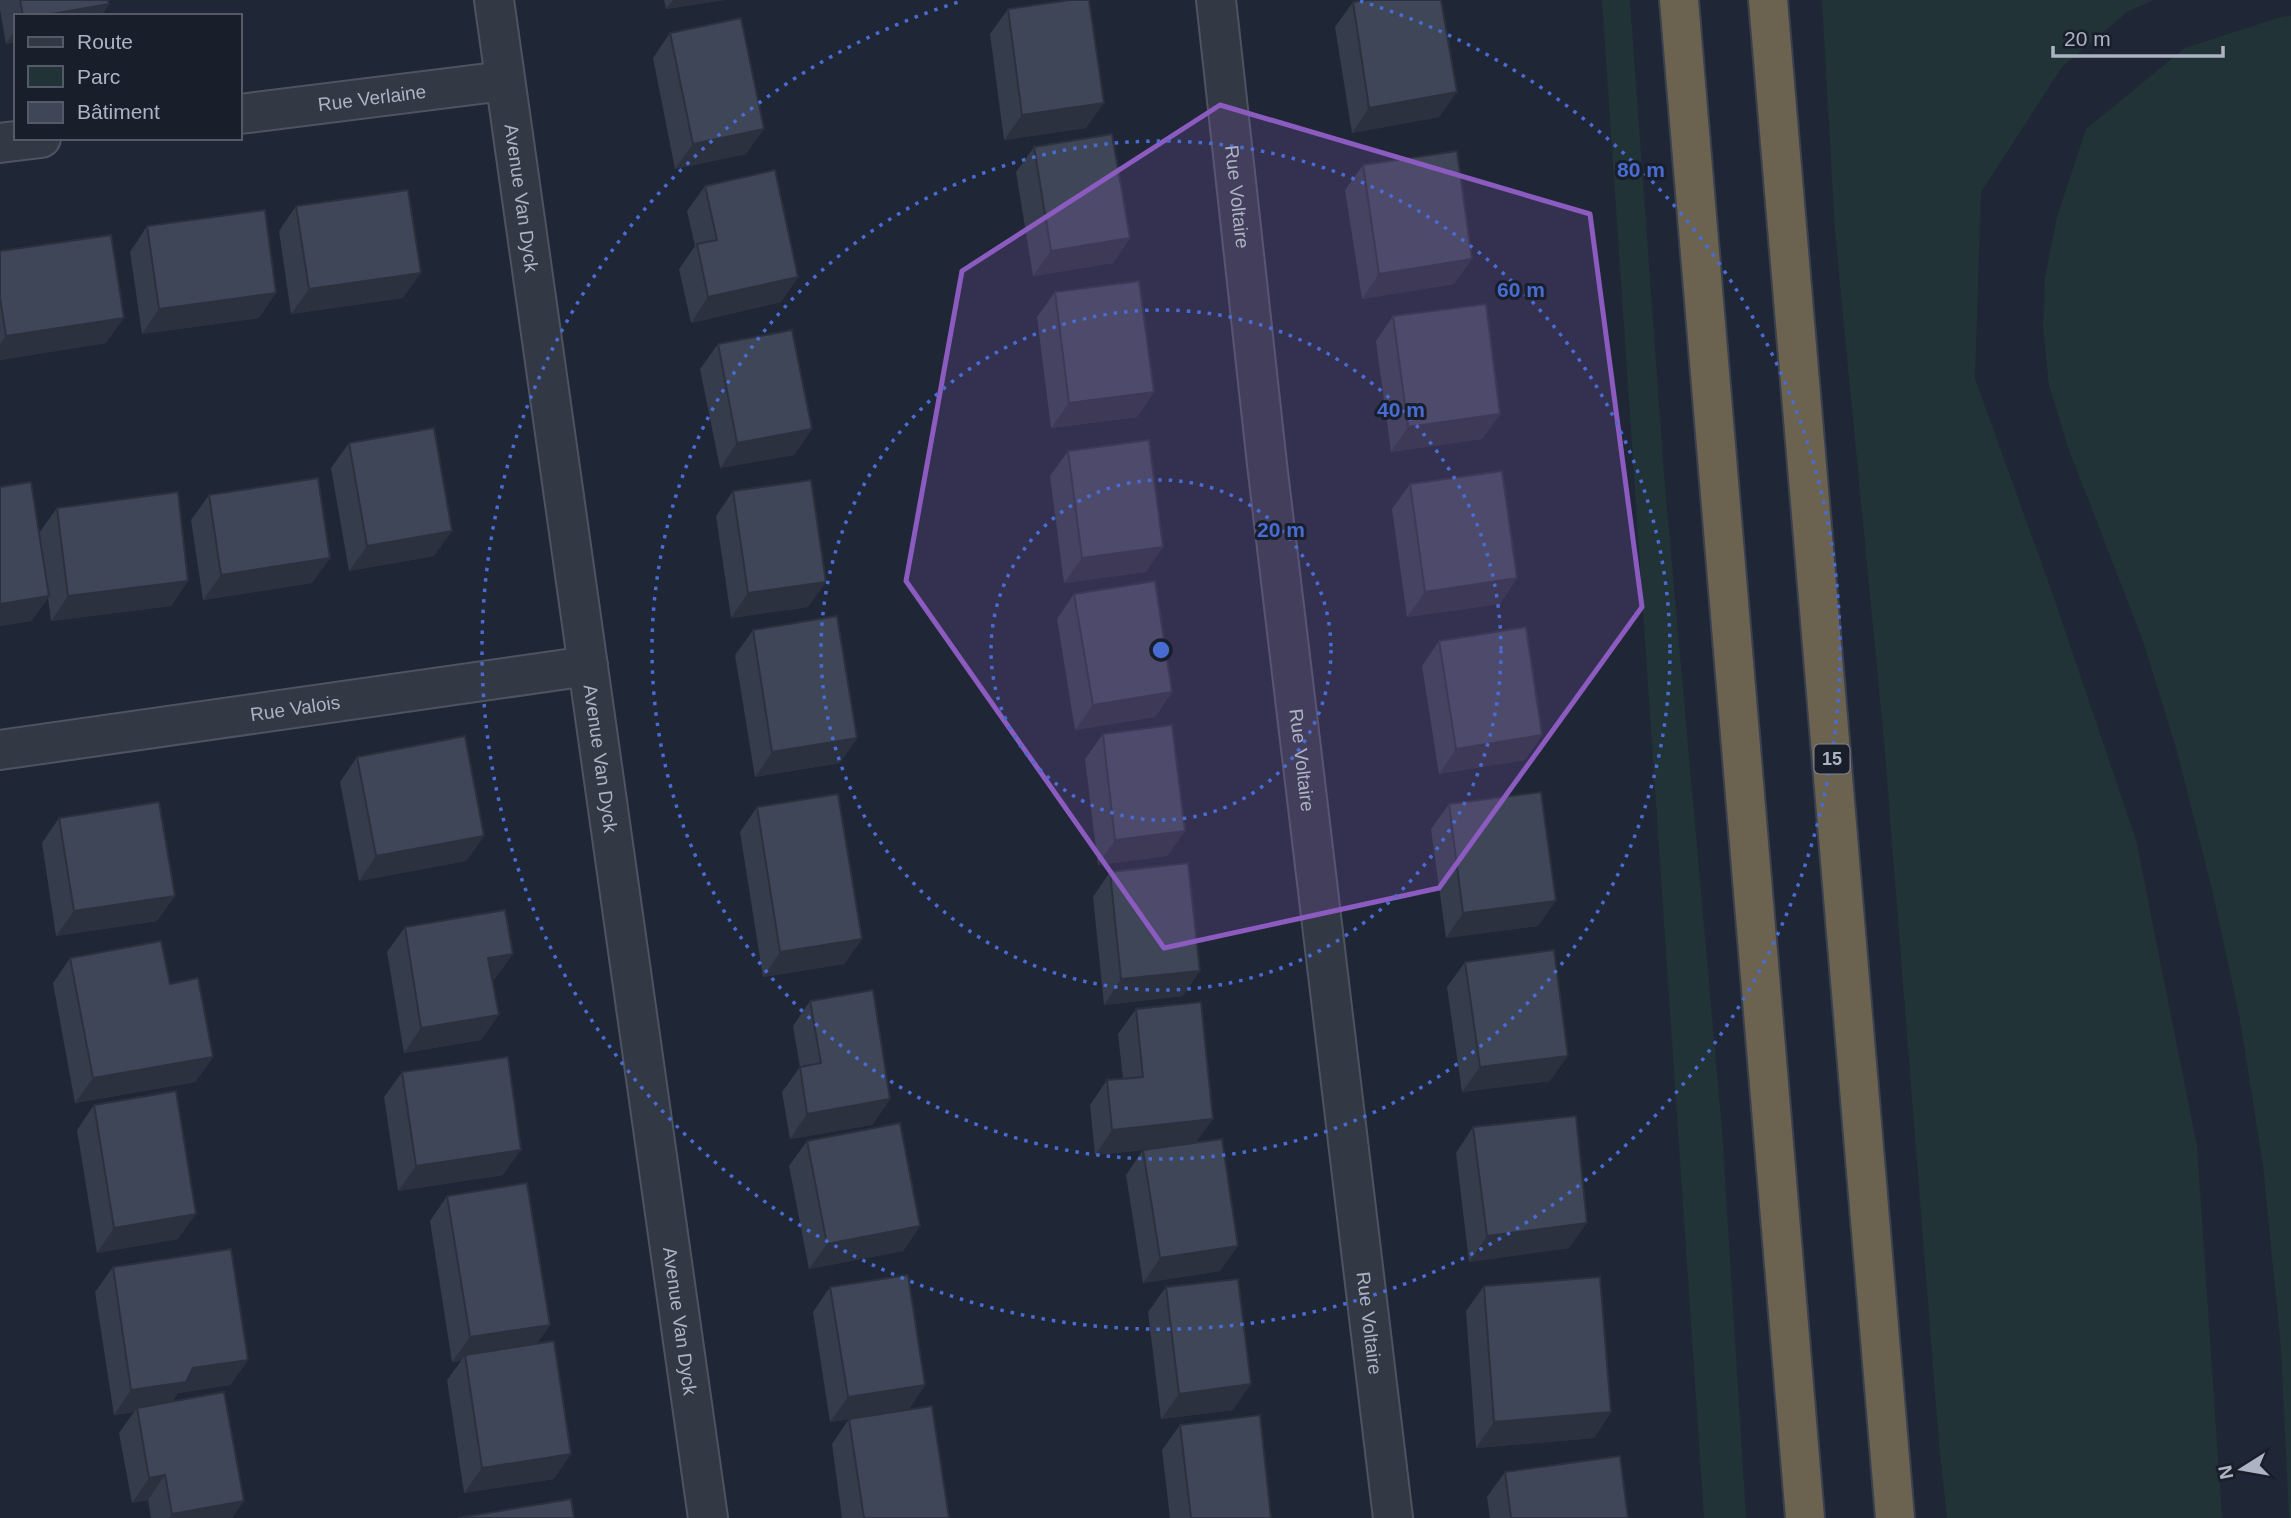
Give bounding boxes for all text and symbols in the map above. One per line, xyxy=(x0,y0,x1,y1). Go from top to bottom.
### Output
legend xyxy=(14,14,242,140)
scale bar xyxy=(2053,14,2223,58)
text: 20 m xyxy=(2064,27,2111,50)
text: Route xyxy=(77,30,133,53)
text: Parc xyxy=(77,65,120,88)
street label: Rue Verlaine xyxy=(317,80,427,115)
text: Bâtiment xyxy=(77,100,160,123)
street label: Avenue Van Dyck xyxy=(501,123,543,274)
street label: Rue Voltaire xyxy=(1222,144,1254,249)
text: 80 m xyxy=(1617,158,1665,181)
text: 60 m xyxy=(1497,278,1545,301)
text: 40 m xyxy=(1377,398,1425,421)
text: 20 m xyxy=(1257,518,1305,541)
centre of rings xyxy=(1149,638,1173,662)
street label: Avenue Van Dyck xyxy=(580,683,622,834)
street label: Rue Valois xyxy=(249,691,341,725)
street label: Rue Voltaire xyxy=(1286,707,1319,813)
road number: 15 xyxy=(1814,744,1850,774)
street label: Avenue Van Dyck xyxy=(659,1246,701,1397)
street label: Rue Voltaire xyxy=(1353,1270,1386,1376)
north arrow xyxy=(2207,1434,2277,1504)
text: N xyxy=(2214,1463,2237,1481)

